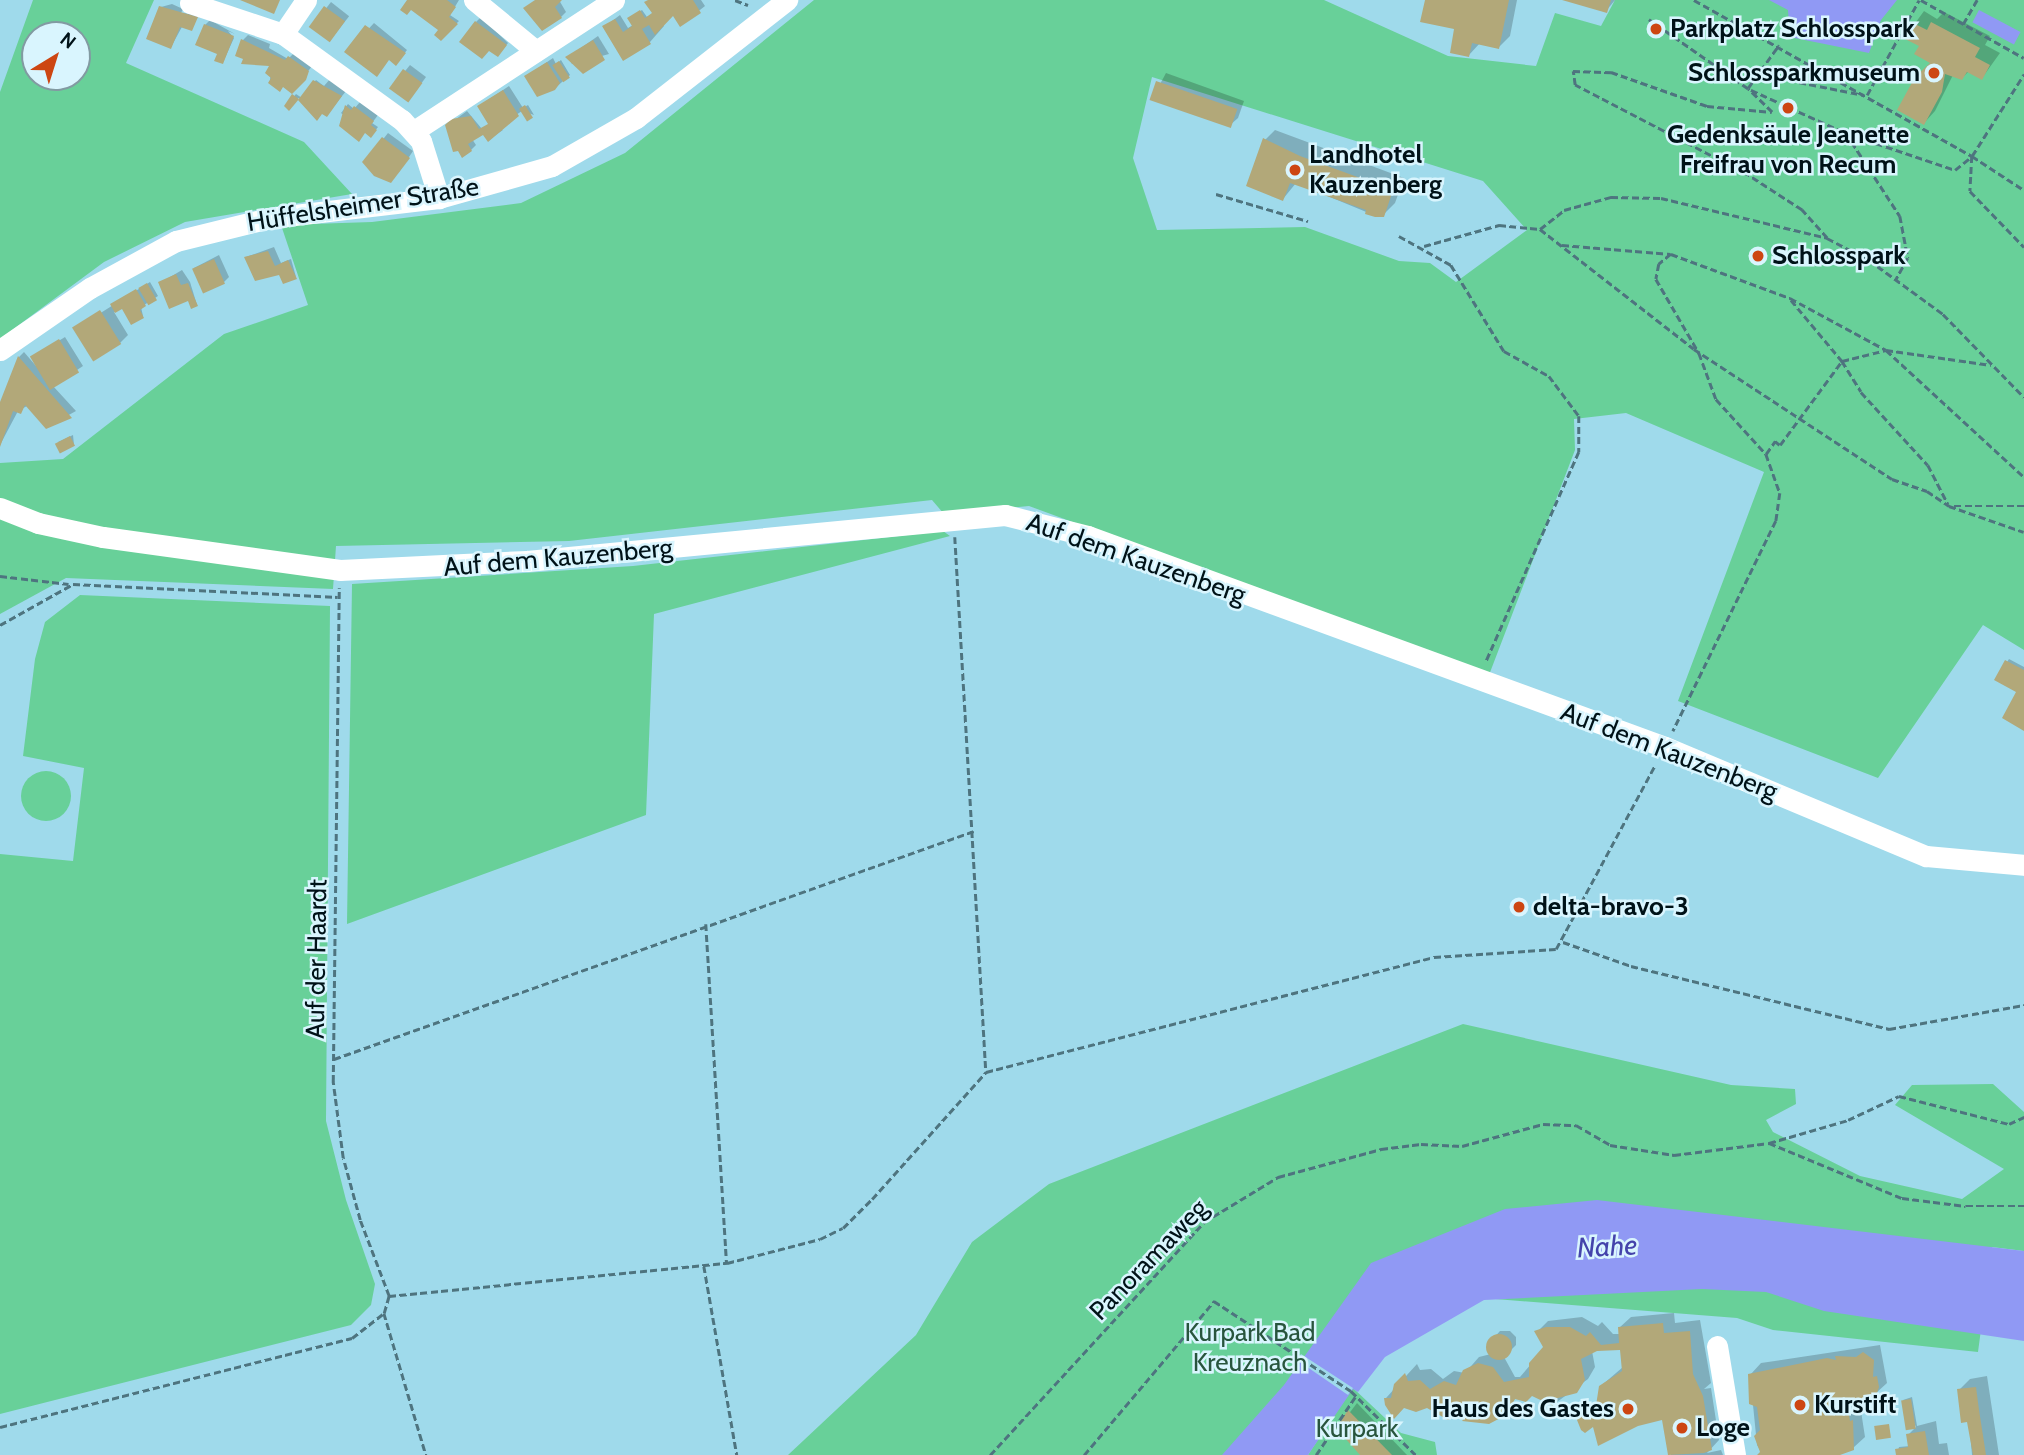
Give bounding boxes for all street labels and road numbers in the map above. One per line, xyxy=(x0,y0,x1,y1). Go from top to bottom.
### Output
street label: Hüffelsheimer Straße xyxy=(245,171,481,239)
street label: Auf dem Kauzenberg xyxy=(1022,507,1250,611)
street label: Auf dem Kauzenberg xyxy=(442,532,674,584)
street label: Auf dem Kauzenberg xyxy=(1556,696,1782,808)
street label: Auf der Haardt xyxy=(300,879,334,1039)
street label: Panoramaweg xyxy=(1084,1193,1214,1327)

